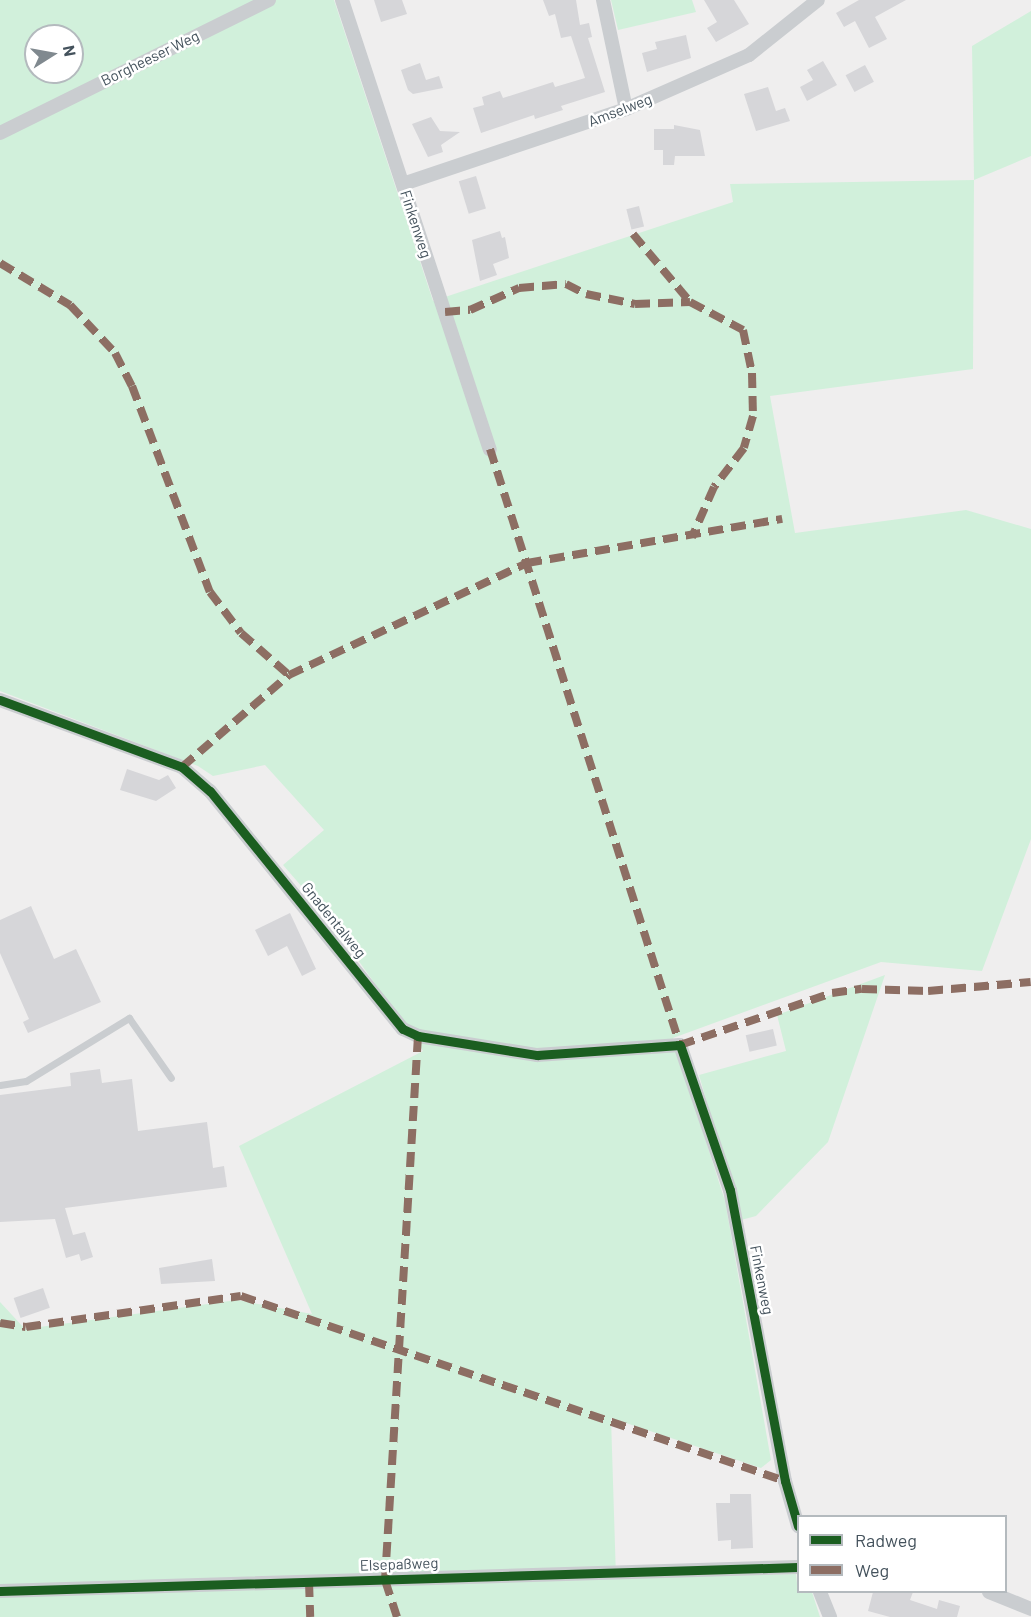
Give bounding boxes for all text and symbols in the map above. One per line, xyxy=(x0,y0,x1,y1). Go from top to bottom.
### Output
north arrow xyxy=(24,24,84,84)
street label: Borgheeser Weg xyxy=(98,26,202,90)
text: N xyxy=(60,44,81,58)
street label: Amselweg xyxy=(586,90,654,130)
street label: Finkenweg xyxy=(397,188,435,260)
street label: Gnadentalweg xyxy=(298,878,370,962)
street label: Finkenweg xyxy=(746,1244,778,1316)
legend xyxy=(797,1515,1007,1593)
text: Radweg xyxy=(855,1529,917,1551)
street label: Elsepaßweg xyxy=(359,1554,439,1574)
text: Weg xyxy=(855,1559,889,1581)

